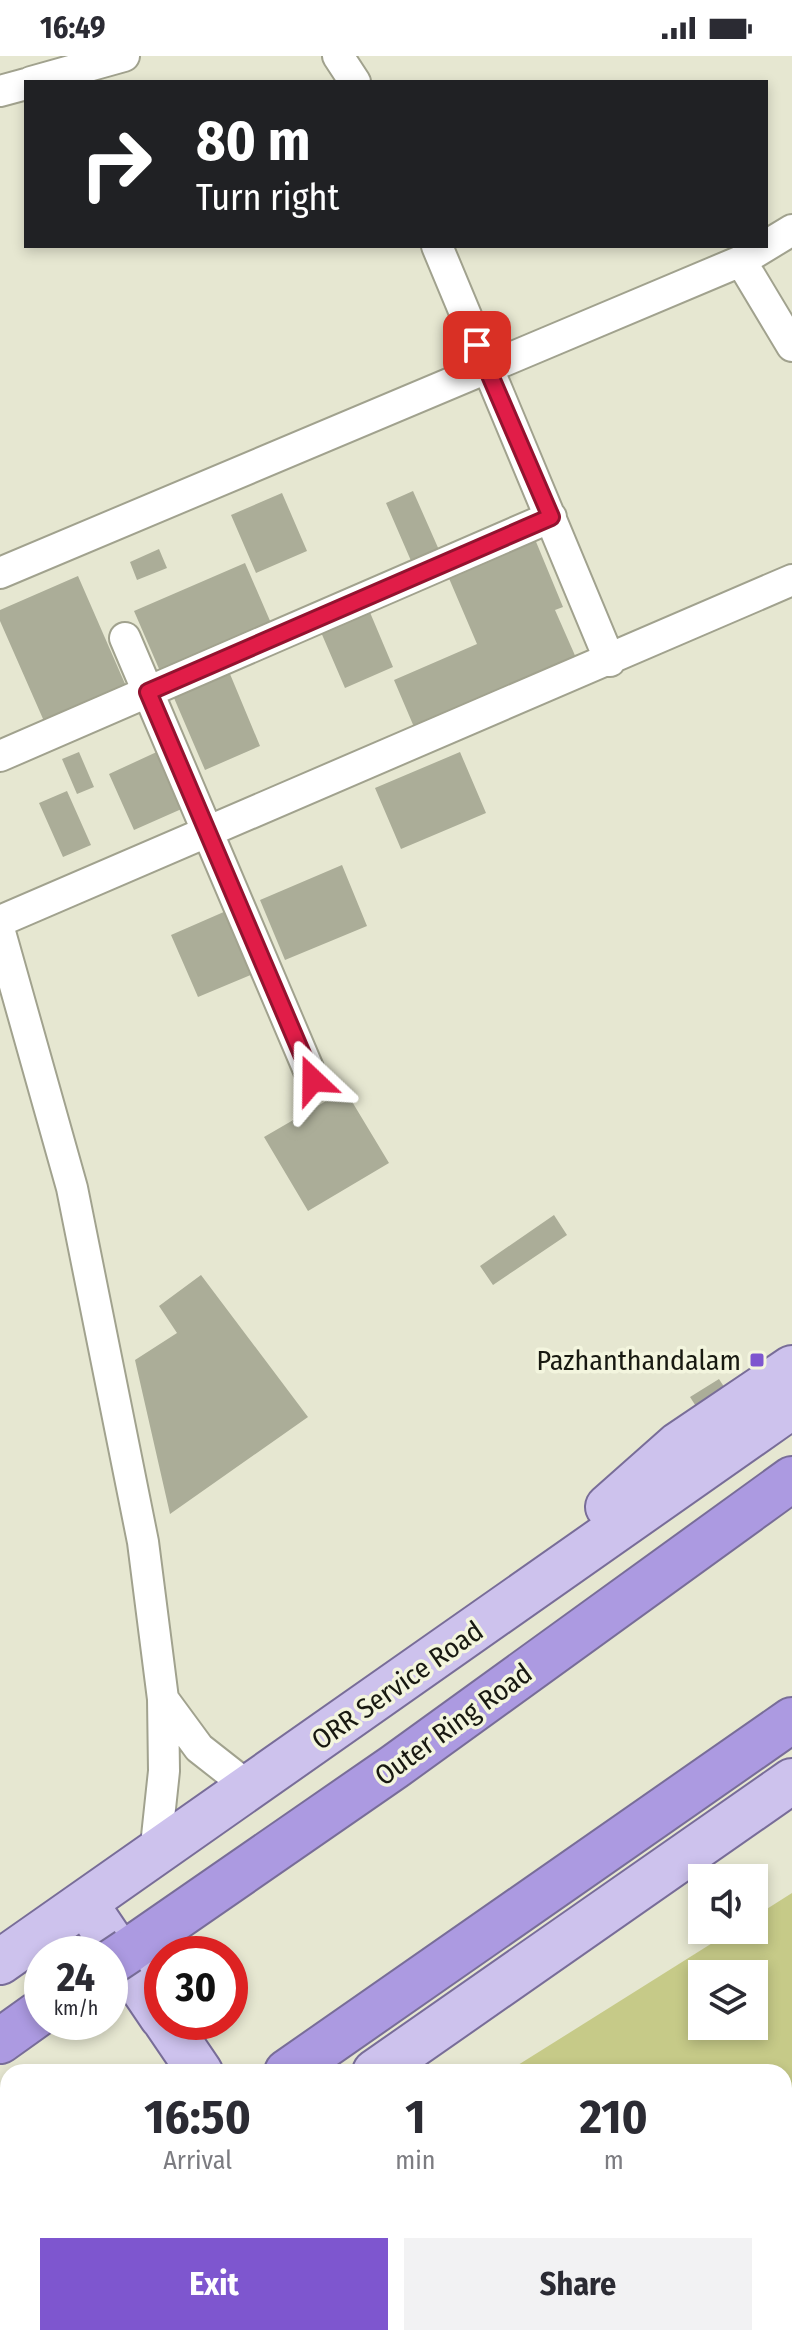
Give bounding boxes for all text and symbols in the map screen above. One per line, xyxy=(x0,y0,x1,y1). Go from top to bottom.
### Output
text: 16:49 xyxy=(40,10,106,46)
text: 80 m xyxy=(196,108,311,175)
icon: right xyxy=(64,112,168,216)
text: Turn right xyxy=(196,176,339,220)
pin xyxy=(443,311,511,379)
icon: arrive xyxy=(455,323,499,367)
position arrow xyxy=(271,1038,355,1122)
place label: Pazhanthandalam xyxy=(536,1344,741,1377)
marker: Pazhanthandalam xyxy=(748,1351,766,1369)
street label: ORR Service Road xyxy=(305,1614,489,1757)
street label: Outer Ring Road xyxy=(368,1656,538,1792)
map controls xyxy=(688,1864,768,2040)
button: sound xyxy=(688,1864,768,1944)
speed limit sign: 30 xyxy=(144,1936,248,2040)
text: 24 xyxy=(57,1954,95,2002)
button: layers xyxy=(688,1960,768,2040)
text: km/h xyxy=(54,1996,98,2020)
text: 16:50 xyxy=(144,2088,251,2146)
text: 1 xyxy=(405,2088,425,2146)
text: 210 xyxy=(580,2088,648,2146)
text: Arrival xyxy=(163,2145,232,2176)
text: min xyxy=(395,2145,435,2176)
text: m xyxy=(604,2145,624,2176)
button: Exit xyxy=(40,2238,388,2330)
button: Share xyxy=(404,2238,752,2330)

